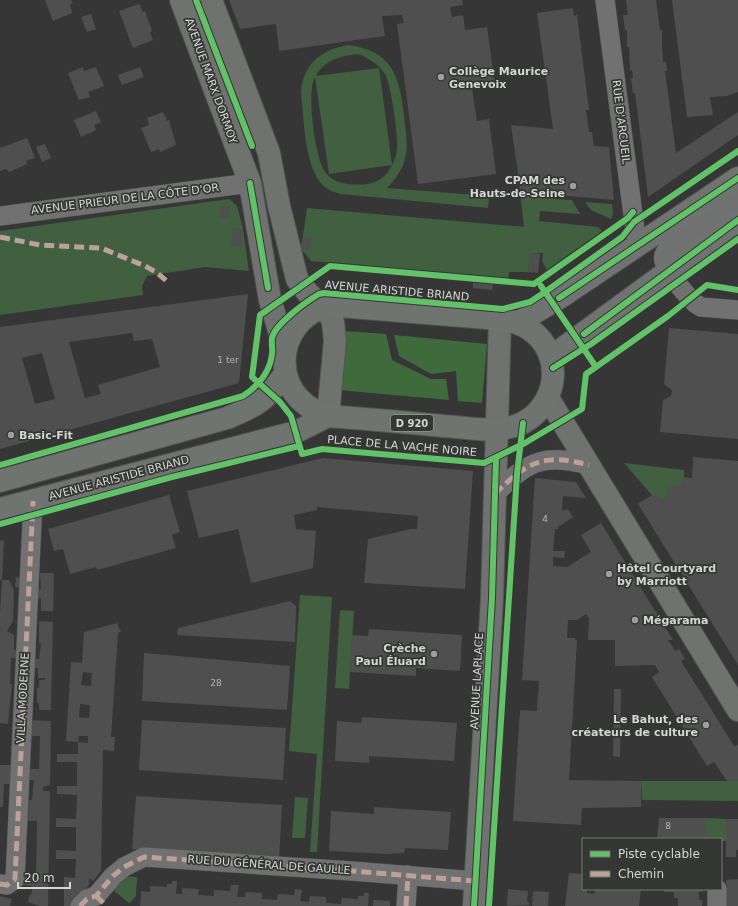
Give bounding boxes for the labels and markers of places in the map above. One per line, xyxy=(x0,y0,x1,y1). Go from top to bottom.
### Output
place label: Collège Maurice Genevoix xyxy=(449,65,548,91)
marker: Collège Maurice Genevoix xyxy=(436,72,446,82)
place label: CPAM des Hauts-de-Seine xyxy=(470,174,565,200)
marker: CPAM des Hauts-de-Seine xyxy=(568,181,578,191)
place label: Basic-Fit xyxy=(19,429,73,442)
marker: Basic-Fit xyxy=(6,430,16,440)
place label: Hôtel Courtyard by Marriott xyxy=(617,562,716,588)
marker: Hôtel Courtyard by Marriott xyxy=(604,569,614,579)
place label: Mégarama xyxy=(643,614,708,627)
marker: Mégarama xyxy=(630,615,640,625)
place label: Crèche Paul Éluard xyxy=(356,642,426,668)
marker: Crèche Paul Éluard xyxy=(429,649,439,659)
place label: Le Bahut, des créateurs de culture xyxy=(572,713,698,739)
marker: Le Bahut, des créateurs de culture xyxy=(701,720,711,730)

